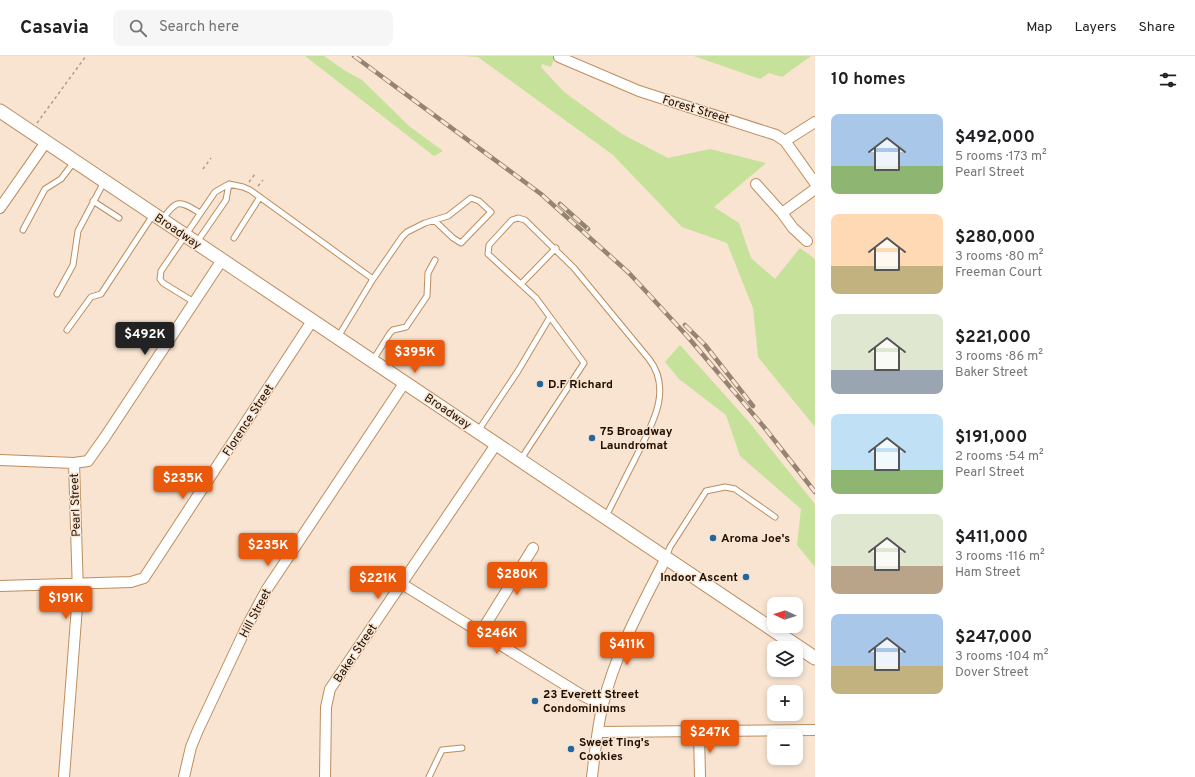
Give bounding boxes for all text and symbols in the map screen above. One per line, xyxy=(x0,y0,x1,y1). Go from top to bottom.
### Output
search box xyxy=(113,10,393,46)
text: Casavia xyxy=(20,16,89,40)
icon: search xyxy=(127,17,149,39)
text: Search here xyxy=(159,18,239,37)
text: Map xyxy=(1026,19,1052,36)
text: Layers xyxy=(1074,19,1116,36)
text: Share xyxy=(1138,19,1175,36)
text: 10 homes xyxy=(831,69,906,91)
icon: filters xyxy=(1157,69,1179,91)
street label: Forest Street xyxy=(660,92,731,128)
text: $492,000 xyxy=(955,127,1035,149)
icon: home xyxy=(863,130,911,178)
text: 5 rooms · 173 m² xyxy=(955,149,1047,165)
text: Pearl Street xyxy=(955,165,1024,181)
street label: Broadway xyxy=(151,210,204,253)
text: $280,000 xyxy=(955,227,1035,249)
icon: home xyxy=(863,230,911,278)
text: 3 rooms · 80 m² xyxy=(955,249,1043,265)
text: Freeman Court xyxy=(955,265,1042,281)
pin: $492K xyxy=(117,322,173,356)
text: $492K xyxy=(124,327,166,343)
text: $221,000 xyxy=(955,327,1031,349)
icon: home xyxy=(863,330,911,378)
pin: $395K xyxy=(387,340,443,374)
text: $395K xyxy=(395,345,435,361)
text: 3 rooms · 86 m² xyxy=(955,349,1043,365)
text: Baker Street xyxy=(955,365,1028,381)
place label: D.F Richard xyxy=(548,377,613,393)
marker: D.F Richard xyxy=(535,379,545,389)
street label: Florence Street xyxy=(220,381,278,460)
street label: Broadway xyxy=(421,390,474,433)
place label: 75 Broadway Laundromat xyxy=(600,424,673,454)
text: $191,000 xyxy=(955,427,1027,449)
icon: home xyxy=(863,430,911,478)
marker: 75 Broadway Laundromat xyxy=(587,433,597,443)
text: 2 rooms · 54 m² xyxy=(955,449,1044,465)
text: Pearl Street xyxy=(955,465,1024,481)
pin: $235K xyxy=(155,466,211,500)
text: $235K xyxy=(163,471,203,487)
street label: Pearl Street xyxy=(67,473,85,537)
text: $411,000 xyxy=(955,527,1028,549)
icon: home xyxy=(863,530,911,578)
place label: Aroma Joe's xyxy=(721,531,790,547)
pin: $235K xyxy=(240,533,296,567)
marker: Aroma Joe's xyxy=(708,533,718,543)
text: $235K xyxy=(248,538,288,554)
text: 3 rooms · 116 m² xyxy=(955,549,1045,565)
pin: $280K xyxy=(489,562,545,596)
text: Ham Street xyxy=(955,565,1021,581)
pin: $221K xyxy=(350,566,406,600)
text: $280K xyxy=(496,567,538,583)
place label: Indoor Ascent xyxy=(660,570,738,586)
text: $221K xyxy=(359,571,397,587)
marker: Indoor Ascent xyxy=(741,572,751,582)
pin: $191K xyxy=(38,586,94,620)
street label: Hill Street xyxy=(236,586,276,641)
text: $191K xyxy=(48,591,84,607)
north arrow xyxy=(767,597,803,633)
map controls xyxy=(767,597,803,765)
street label: Baker Street xyxy=(330,621,381,686)
pin: $246K xyxy=(469,621,525,655)
text: $246K xyxy=(476,626,518,642)
text: $247,000 xyxy=(955,627,1032,649)
icon: home xyxy=(863,630,911,678)
pin: $411K xyxy=(599,632,655,666)
text: $411K xyxy=(609,637,645,653)
button: layers xyxy=(767,641,803,677)
text: 3 rooms · 104 m² xyxy=(955,649,1049,665)
text: Dover Street xyxy=(955,665,1029,681)
button: + xyxy=(767,685,803,721)
place label: 23 Everett Street Condominiums xyxy=(543,687,639,717)
marker: 23 Everett Street Condominiums xyxy=(530,696,540,706)
pin: $247K xyxy=(682,720,738,754)
text: $247K xyxy=(690,725,730,741)
button: − xyxy=(767,729,803,765)
place label: Sweet Ting's Cookies xyxy=(579,735,650,765)
marker: Sweet Ting's Cookies xyxy=(566,744,576,754)

